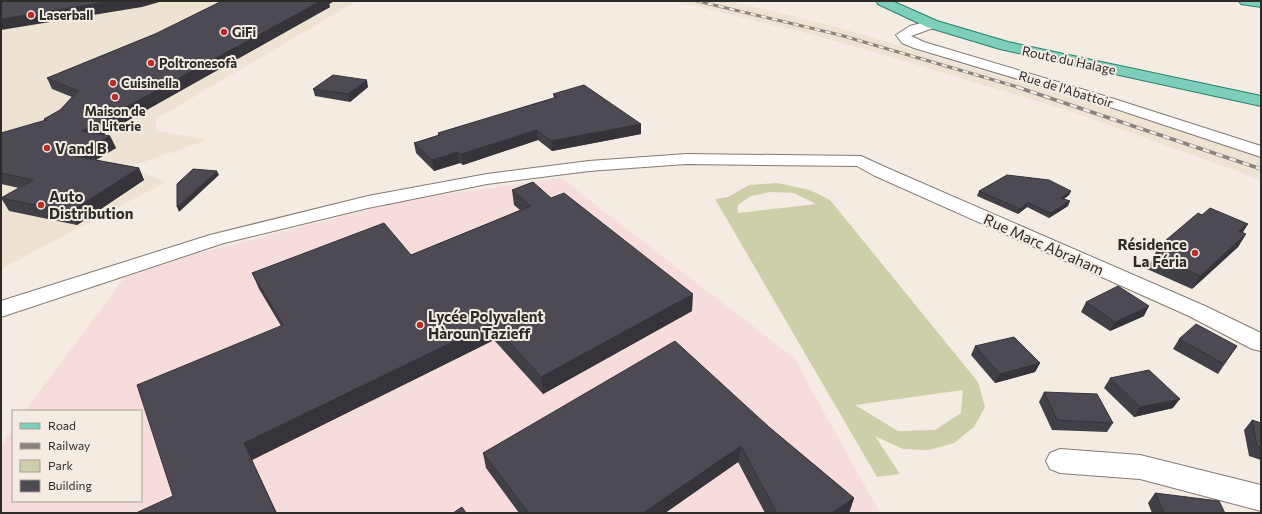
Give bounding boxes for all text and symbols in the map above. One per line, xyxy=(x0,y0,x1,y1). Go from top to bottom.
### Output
place label: Laserball xyxy=(39,7,93,23)
marker: Laserball xyxy=(26,10,36,20)
place label: GiFi xyxy=(232,24,256,40)
marker: GiFi xyxy=(219,27,229,37)
street label: Route du Halage xyxy=(1021,42,1118,78)
place label: Poltronesofà xyxy=(159,55,237,71)
marker: Poltronesofà xyxy=(146,58,156,68)
street label: Rue de l'Abattoir xyxy=(1017,67,1115,111)
place label: Cuisinella xyxy=(121,75,179,91)
marker: Cuisinella xyxy=(108,78,118,88)
marker: Maison de la Literie xyxy=(110,92,120,102)
place label: Maison de la Literie xyxy=(84,103,146,134)
place label: V and B xyxy=(55,139,107,157)
marker: V and B xyxy=(42,143,52,153)
place label: Auto Distribution xyxy=(49,187,133,222)
marker: Auto Distribution xyxy=(36,200,46,210)
street label: Rue Marc Abraham xyxy=(981,209,1107,279)
place label: Résidence La Féria xyxy=(1118,235,1187,270)
marker: Résidence La Féria xyxy=(1190,248,1200,258)
place label: Lycée Polyvalent Hàroun Tazieff xyxy=(428,307,544,342)
marker: Lycée Polyvalent Hàroun Tazieff xyxy=(415,320,425,330)
legend xyxy=(12,410,142,502)
text: Road xyxy=(48,418,76,432)
text: Railway xyxy=(48,438,90,452)
text: Park xyxy=(48,458,74,472)
text: Building xyxy=(48,478,92,492)

